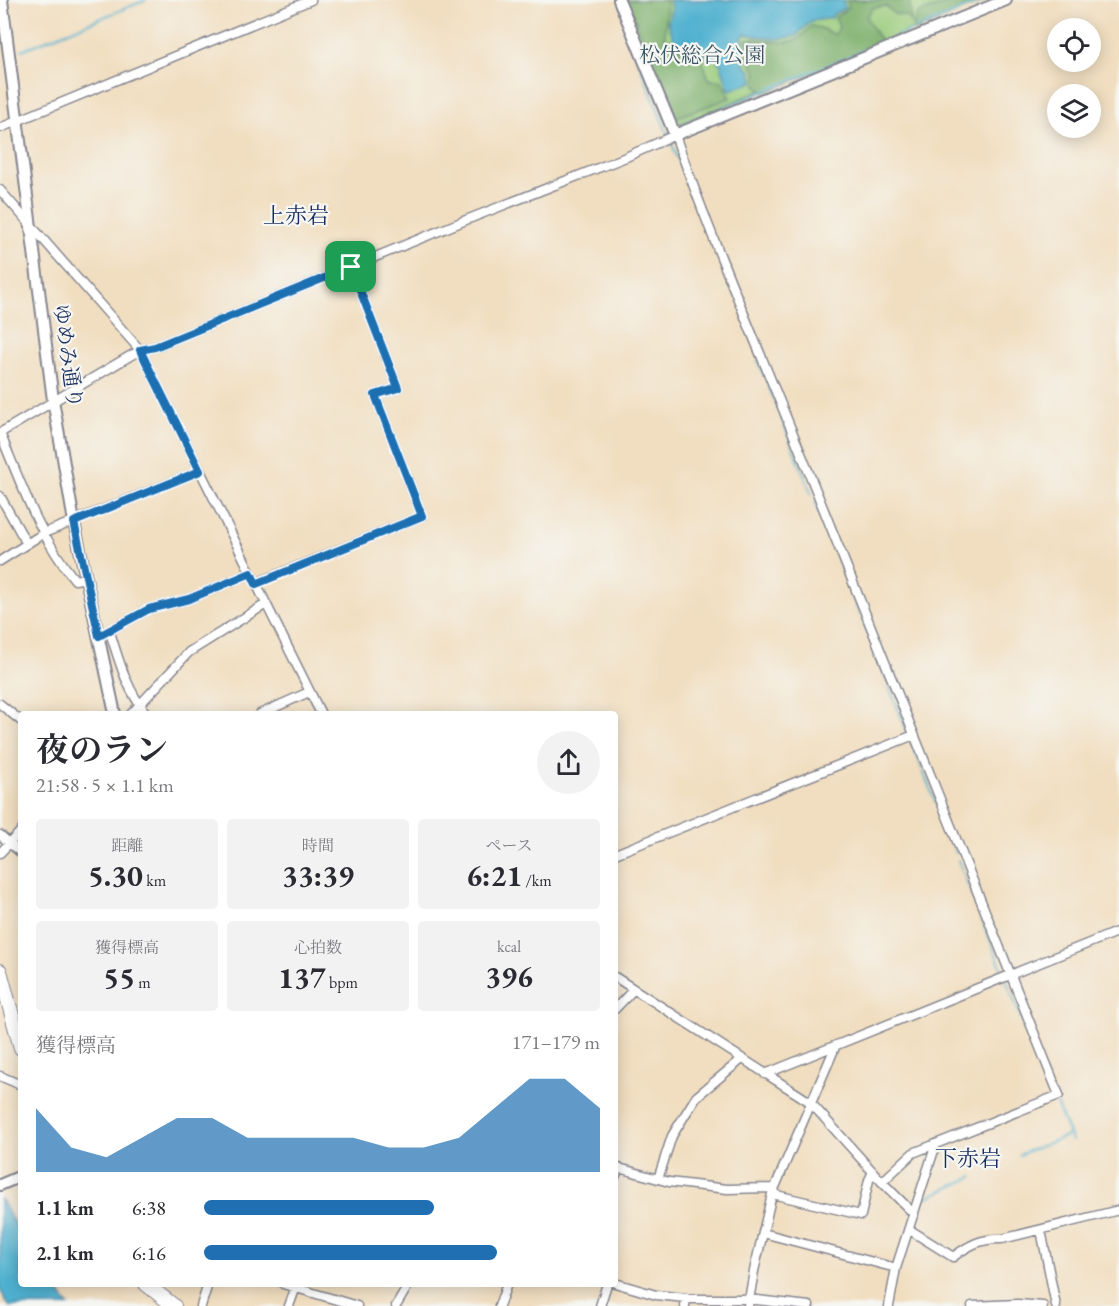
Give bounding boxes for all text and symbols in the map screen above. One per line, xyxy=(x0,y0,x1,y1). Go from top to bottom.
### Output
map controls xyxy=(1047,18,1101,138)
button: locate xyxy=(1047,18,1101,72)
park label: 松伏総合公園 xyxy=(639,41,765,68)
button: layers xyxy=(1047,84,1101,138)
district label: 上赤岩 xyxy=(263,201,329,230)
pin xyxy=(325,241,376,292)
icon: arrive xyxy=(334,250,367,283)
street label: ゆめみ通り xyxy=(48,302,89,410)
text: 夜のラン xyxy=(36,728,168,771)
button: share xyxy=(537,731,600,794)
text: 21:58 · 5 × 1.1 km xyxy=(36,772,174,798)
text: 距離 xyxy=(111,835,143,856)
text: 時間 xyxy=(302,835,334,856)
text: ペース xyxy=(485,835,533,856)
text: 5.30 xyxy=(88,856,143,895)
text: 33:39 xyxy=(282,856,354,895)
text: 6:21 xyxy=(466,856,522,895)
text: km xyxy=(143,870,166,891)
text: /km xyxy=(522,870,552,891)
text: kcal xyxy=(497,936,521,957)
text: 獲得標高 xyxy=(95,937,159,958)
text: 心拍数 xyxy=(294,937,342,958)
text: 396 xyxy=(485,957,533,996)
text: 55 xyxy=(103,958,135,997)
text: 137 xyxy=(278,958,326,997)
text: m xyxy=(135,972,151,993)
text: bpm xyxy=(326,972,358,993)
text: 171–179 m xyxy=(512,1029,600,1055)
text: 獲得標高 xyxy=(36,1032,116,1058)
district label: 下赤岩 xyxy=(935,1144,1001,1173)
text: 1.1 km xyxy=(36,1195,94,1221)
text: 6:38 xyxy=(132,1195,166,1221)
text: 2.1 km xyxy=(36,1240,94,1266)
text: 6:16 xyxy=(132,1240,166,1266)

